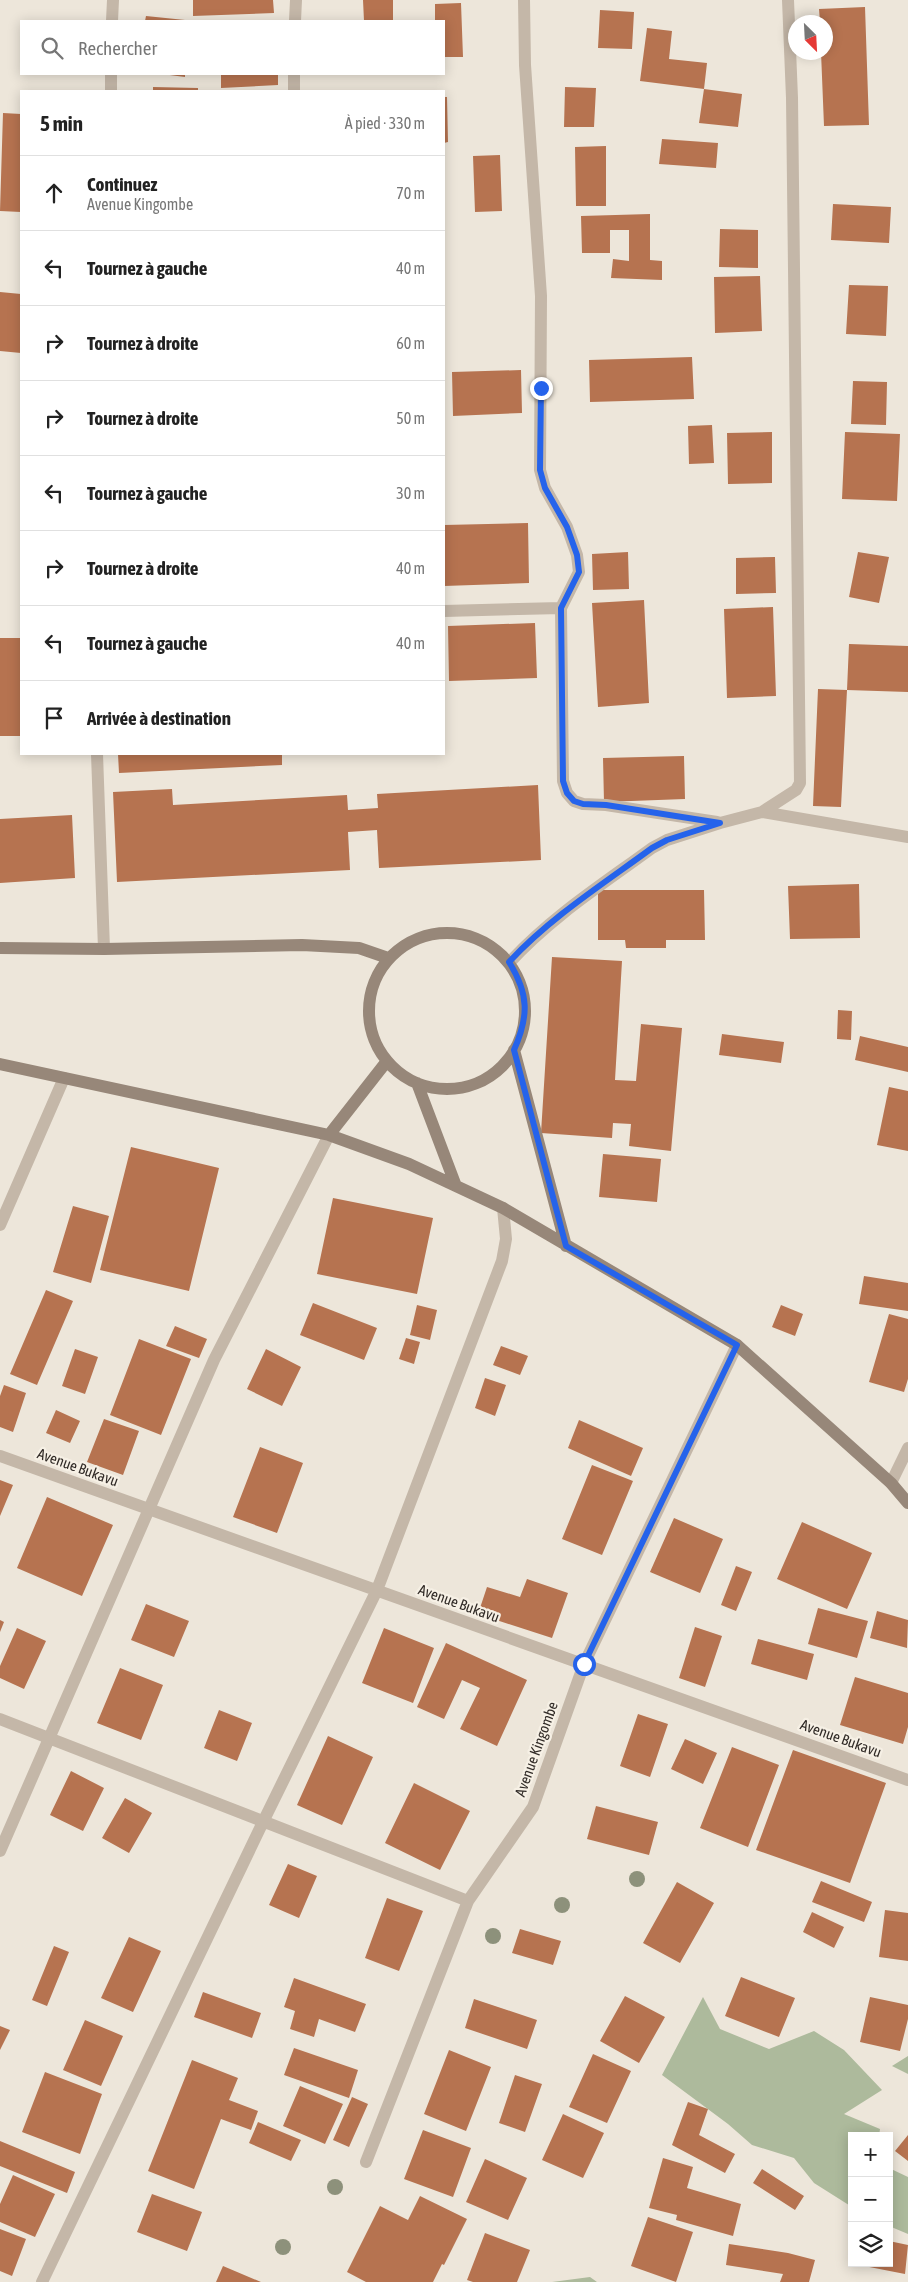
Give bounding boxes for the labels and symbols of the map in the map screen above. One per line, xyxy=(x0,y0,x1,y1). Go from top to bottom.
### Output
north arrow xyxy=(788,15,833,60)
route end xyxy=(530,377,553,400)
street label: Avenue Bukavu xyxy=(35,1444,121,1490)
street label: Avenue Bukavu xyxy=(416,1580,502,1626)
route start xyxy=(573,1653,596,1676)
street label: Avenue Kingombe xyxy=(511,1699,561,1799)
street label: Avenue Bukavu xyxy=(798,1715,884,1761)

